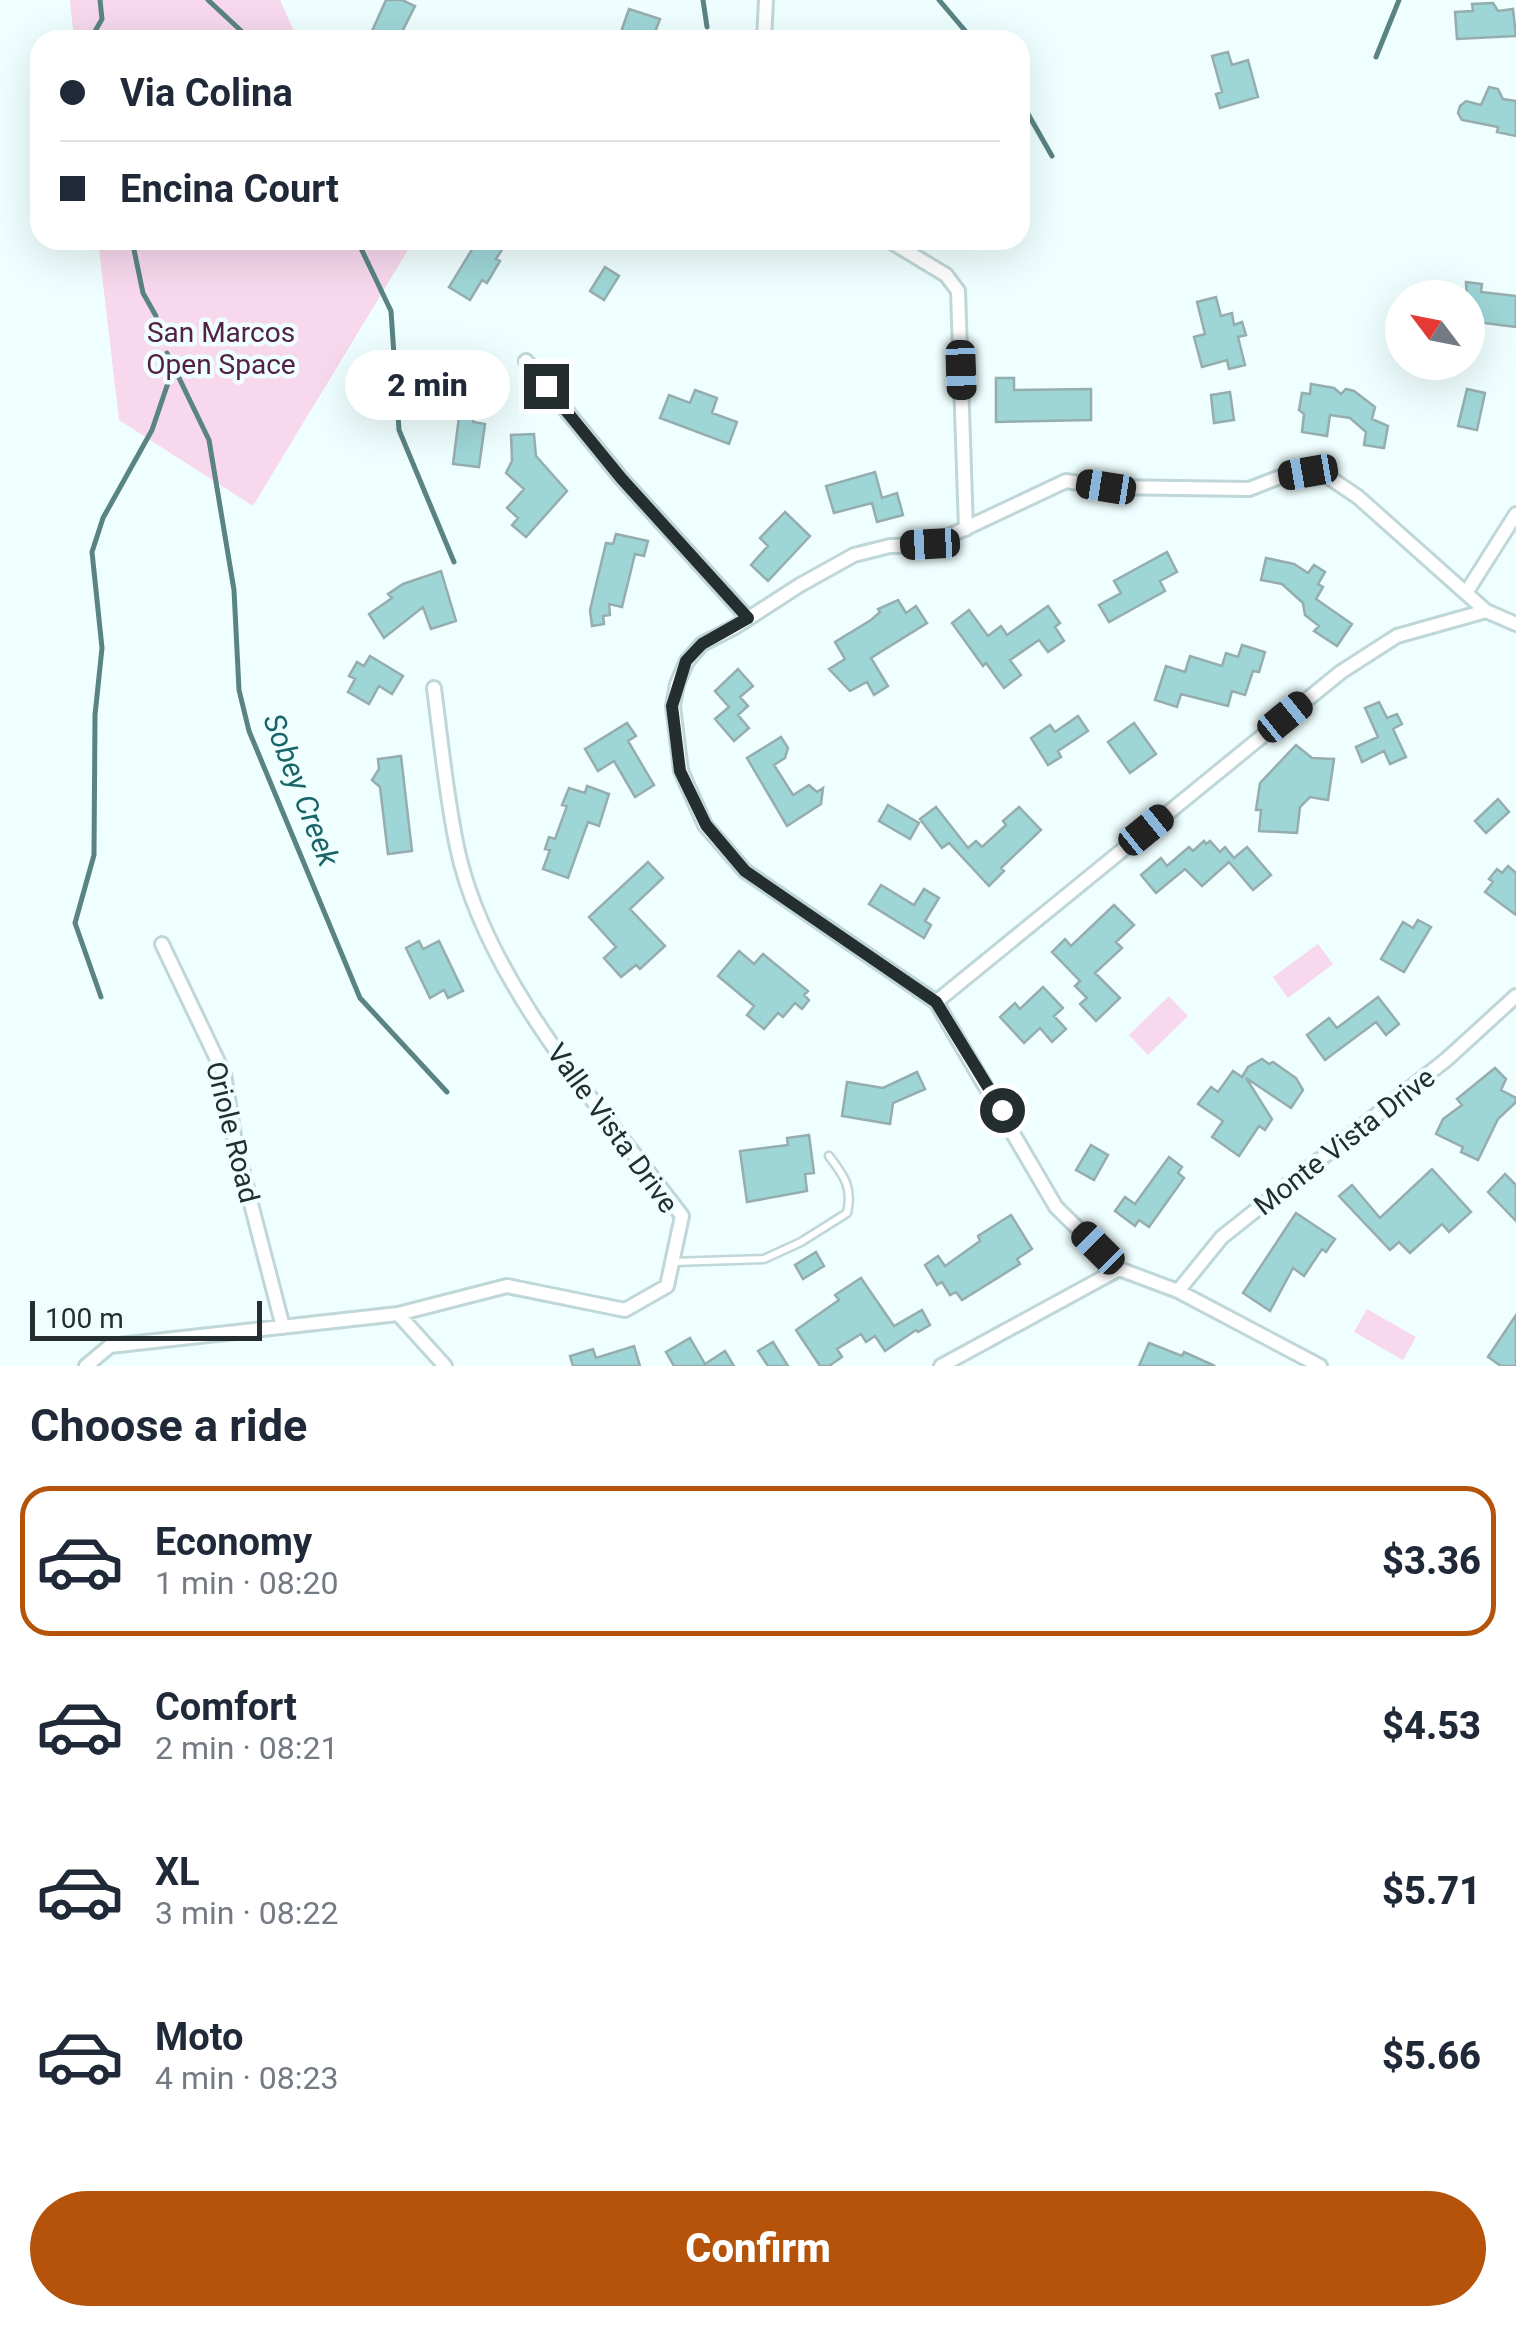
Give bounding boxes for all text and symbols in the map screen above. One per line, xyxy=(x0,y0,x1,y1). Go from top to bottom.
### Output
text: Via Colina xyxy=(120,71,293,115)
text: Encina Court xyxy=(120,167,339,211)
north arrow xyxy=(1385,280,1485,380)
map controls xyxy=(1385,280,1485,380)
park label: San Marcos Open Space xyxy=(146,316,296,381)
car xyxy=(945,339,977,401)
callout: 2 min xyxy=(346,351,511,421)
route end xyxy=(524,364,569,409)
text: 2 min xyxy=(387,366,468,404)
car xyxy=(1276,452,1340,492)
car xyxy=(1074,467,1138,507)
car xyxy=(899,527,961,561)
car xyxy=(1252,686,1318,748)
water label: Sobey Creek xyxy=(256,709,347,872)
car xyxy=(1113,799,1179,861)
street label: Valle Vista Drive xyxy=(540,1037,685,1219)
street label: Oriole Road xyxy=(199,1058,266,1206)
street label: Monte Vista Drive xyxy=(1247,1061,1441,1222)
route start xyxy=(980,1088,1025,1133)
car xyxy=(1066,1216,1130,1280)
scale bar xyxy=(30,1296,262,1340)
text: 100 m xyxy=(45,1302,124,1335)
text: Choose a ride xyxy=(30,1399,307,1452)
icon: car xyxy=(35,1516,125,1606)
text: Economy xyxy=(155,1520,312,1564)
text: $3.36 xyxy=(1382,1539,1481,1583)
text: 1 min · 08:20 xyxy=(155,1564,338,1602)
icon: car xyxy=(35,1681,125,1771)
text: Comfort xyxy=(155,1685,297,1729)
text: $4.53 xyxy=(1382,1704,1481,1748)
text: 2 min · 08:21 xyxy=(155,1729,338,1767)
icon: car xyxy=(35,1846,125,1936)
text: XL xyxy=(155,1850,200,1894)
text: $5.71 xyxy=(1382,1869,1481,1913)
text: 3 min · 08:22 xyxy=(155,1894,338,1932)
icon: car xyxy=(35,2011,125,2101)
text: Moto xyxy=(155,2015,244,2059)
text: $5.66 xyxy=(1382,2034,1481,2078)
text: 4 min · 08:23 xyxy=(155,2059,338,2097)
button: Confirm xyxy=(30,2191,1486,2306)

